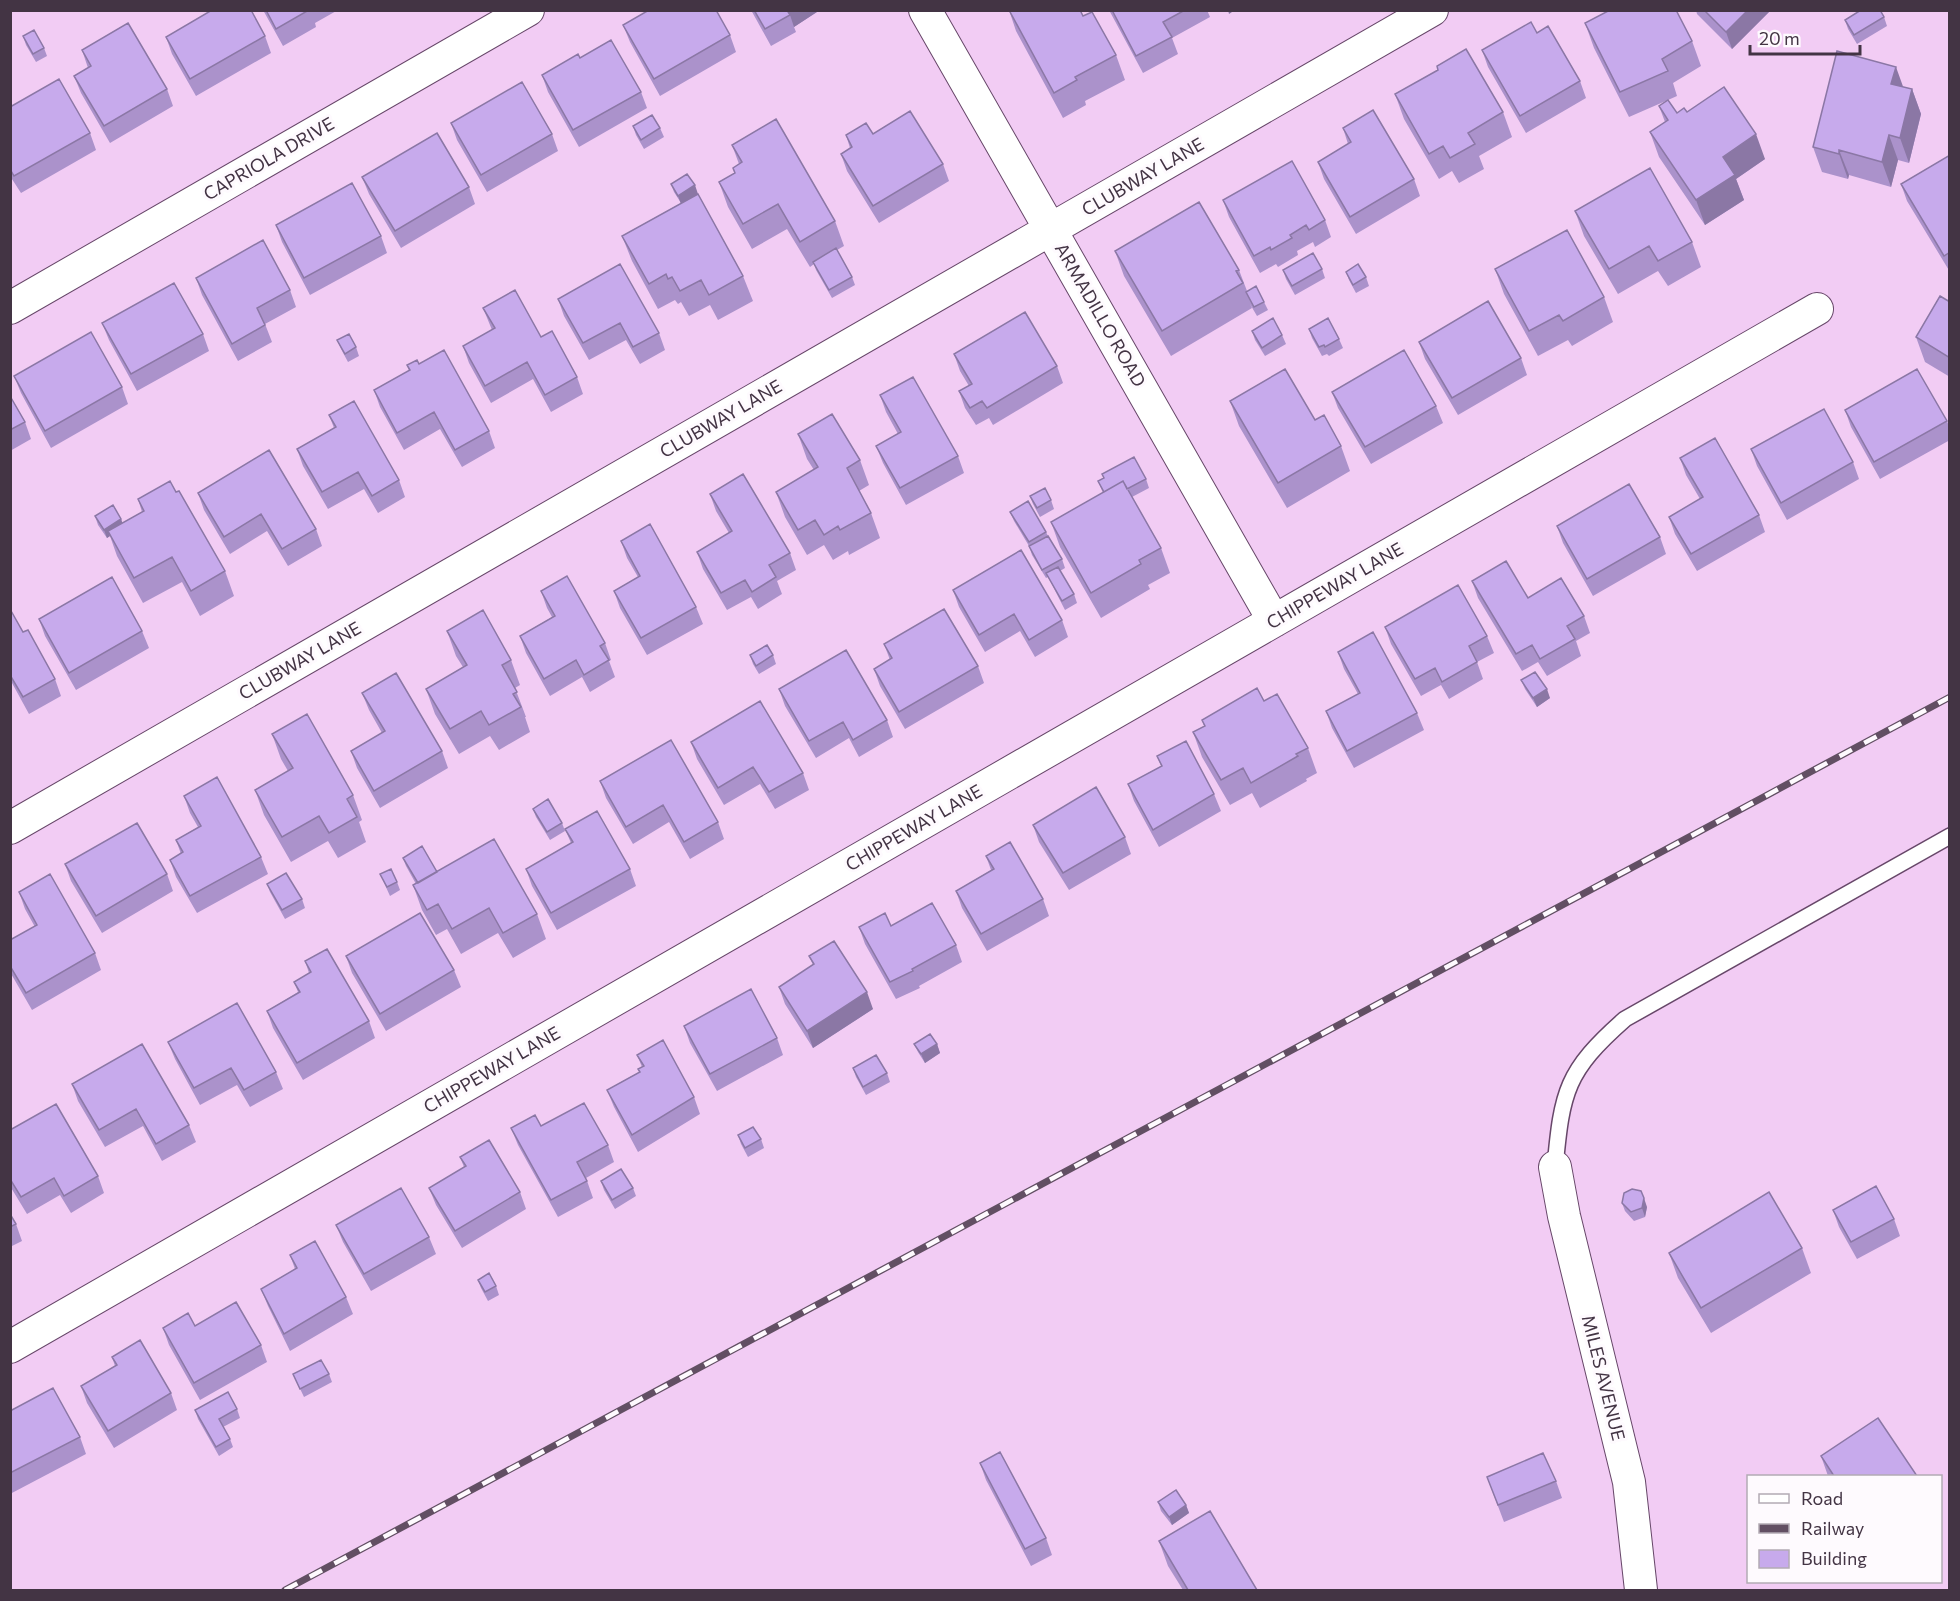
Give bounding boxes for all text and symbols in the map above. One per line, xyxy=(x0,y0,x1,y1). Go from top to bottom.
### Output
scale bar xyxy=(1750,18,1860,56)
text: 20 m xyxy=(1759,27,1800,49)
street label: CAPRIOLA DRIVE xyxy=(199,112,338,205)
street label: CLUBWAY LANE xyxy=(1078,132,1207,220)
street label: ARMADILLO ROAD xyxy=(1051,239,1151,390)
street label: CLUBWAY LANE xyxy=(656,374,785,462)
street label: CHIPPEWAY LANE xyxy=(1262,537,1407,633)
street label: CLUBWAY LANE xyxy=(235,616,364,704)
street label: CHIPPEWAY LANE xyxy=(841,779,986,875)
street label: CHIPPEWAY LANE xyxy=(419,1021,564,1117)
street label: MILES AVENUE xyxy=(1578,1313,1630,1443)
legend xyxy=(1747,1475,1942,1583)
text: Road xyxy=(1801,1487,1843,1509)
text: Railway xyxy=(1801,1517,1864,1539)
text: Building xyxy=(1801,1547,1867,1569)

